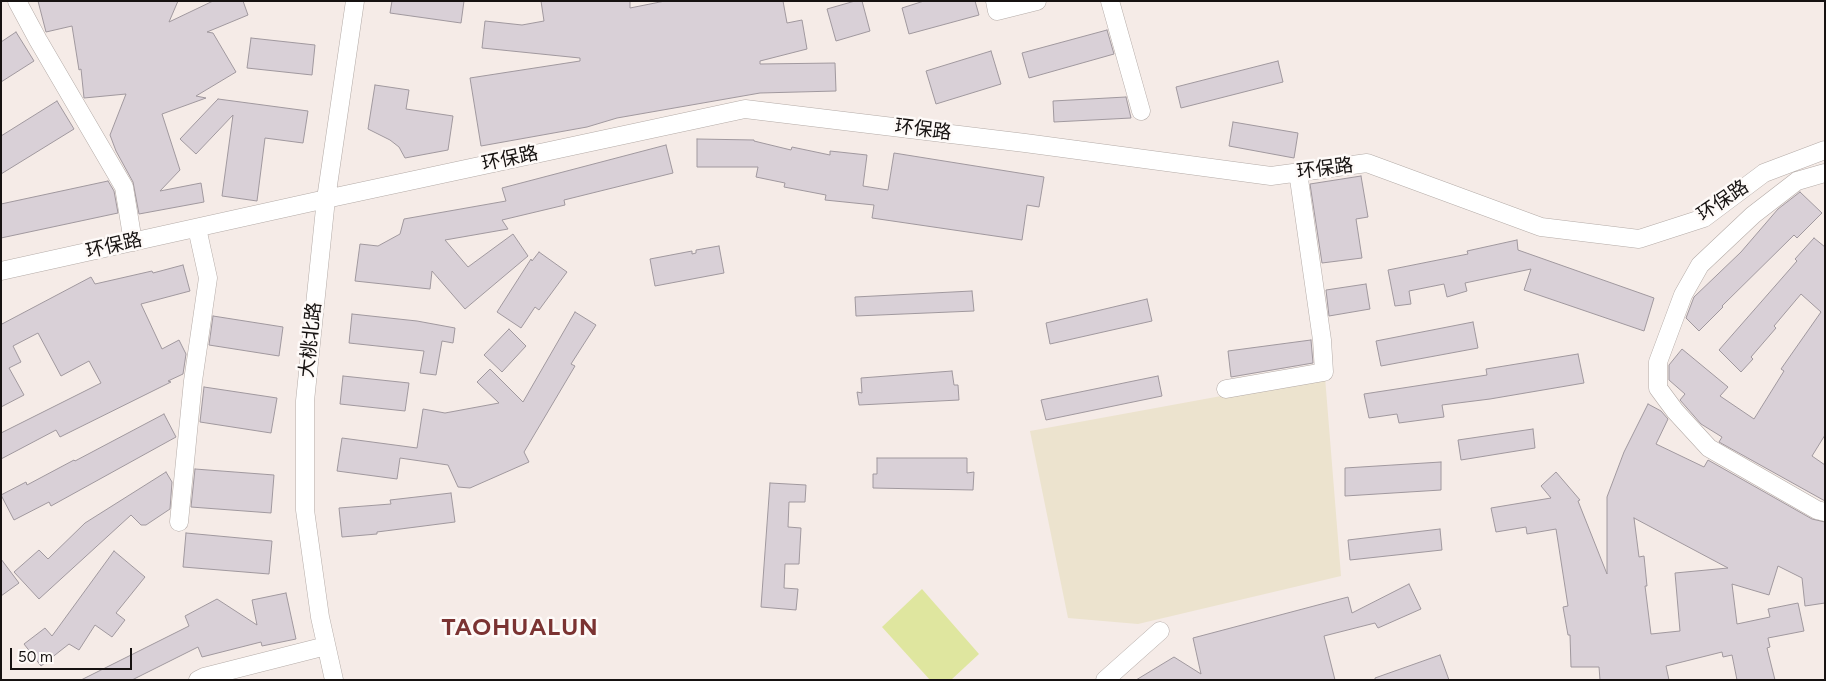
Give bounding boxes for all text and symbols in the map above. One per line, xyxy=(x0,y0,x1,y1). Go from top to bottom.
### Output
street label: 环保路 xyxy=(893,115,953,145)
street label: 环保路 xyxy=(480,142,540,176)
street label: 环保路 xyxy=(1295,154,1355,184)
street label: 环保路 xyxy=(1693,176,1753,226)
street label: 环保路 xyxy=(84,228,144,264)
street label: 大桃北路 xyxy=(296,301,326,379)
district label: TAOHUALUN xyxy=(440,614,600,642)
scale bar xyxy=(12,638,135,670)
text: 50 m xyxy=(18,648,53,666)

